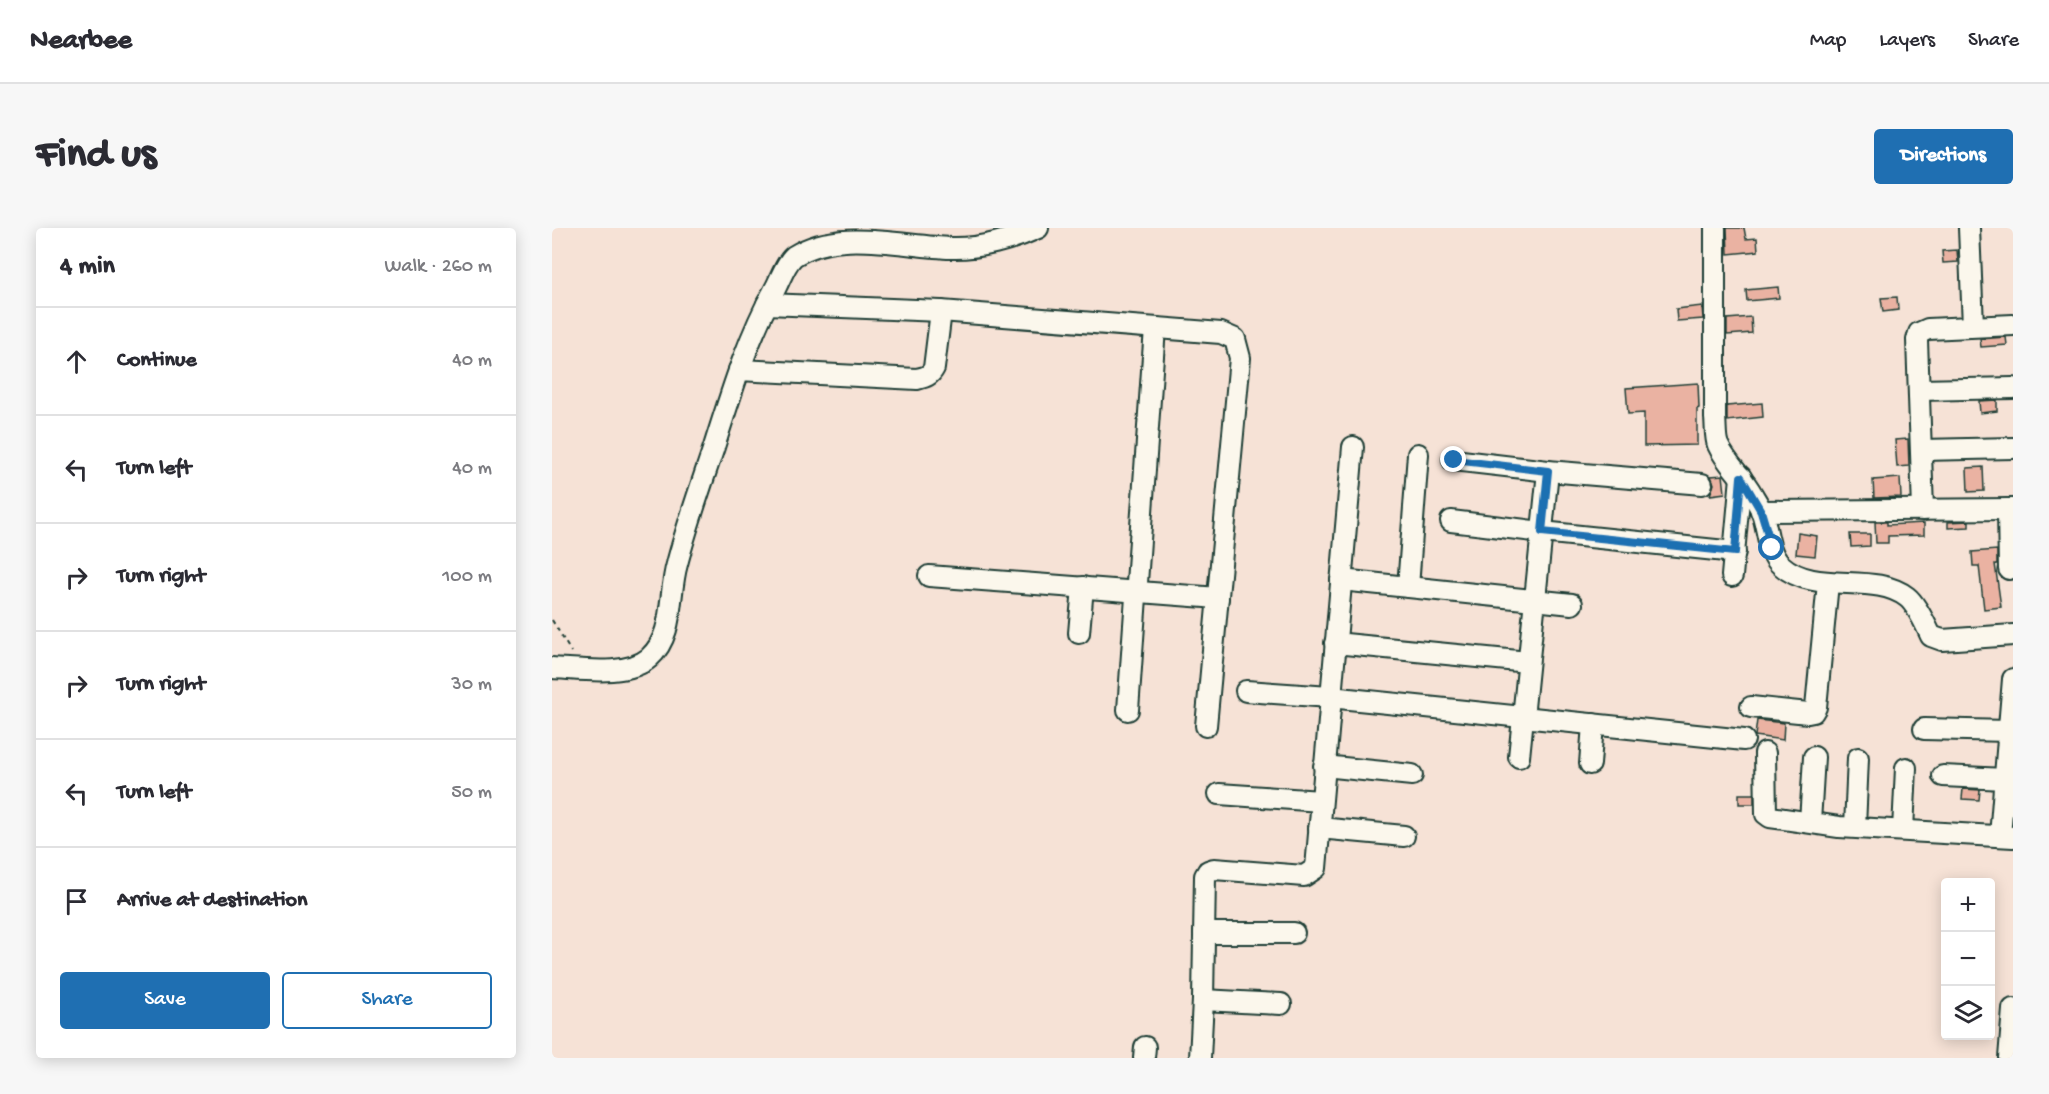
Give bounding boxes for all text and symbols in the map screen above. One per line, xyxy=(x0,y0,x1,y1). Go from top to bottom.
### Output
text: Nearbee xyxy=(30,25,132,58)
text: Map xyxy=(1810,29,1846,54)
text: Layers xyxy=(1879,29,1935,54)
text: Share xyxy=(1968,29,2019,54)
button: Directions xyxy=(1874,129,2013,184)
text: Find us xyxy=(36,132,156,181)
text: 4 min xyxy=(60,252,115,283)
text: Walk · 260 m xyxy=(385,256,492,279)
icon: ahead xyxy=(60,345,93,378)
text: Continue xyxy=(117,348,197,374)
text: 40 m xyxy=(452,350,492,373)
route end xyxy=(1440,446,1466,472)
icon: left xyxy=(60,453,93,486)
text: Turn left xyxy=(117,456,191,482)
text: 40 m xyxy=(452,458,492,481)
route start xyxy=(1758,534,1784,560)
icon: right xyxy=(60,561,93,594)
text: Turn right xyxy=(117,564,205,590)
text: 100 m xyxy=(442,566,492,589)
icon: right xyxy=(60,669,93,702)
text: Turn right xyxy=(117,672,205,698)
text: 30 m xyxy=(451,674,492,697)
icon: left xyxy=(60,777,93,810)
text: Turn left xyxy=(117,780,191,806)
text: 50 m xyxy=(451,782,492,805)
map controls xyxy=(1941,878,1995,1040)
button: + xyxy=(1941,878,1995,932)
icon: arrive xyxy=(60,885,93,918)
text: Arrive at destination xyxy=(117,888,307,914)
button: − xyxy=(1941,932,1995,986)
button: Save xyxy=(60,972,270,1029)
button: Share xyxy=(282,972,492,1029)
button: layers xyxy=(1941,986,1995,1040)

